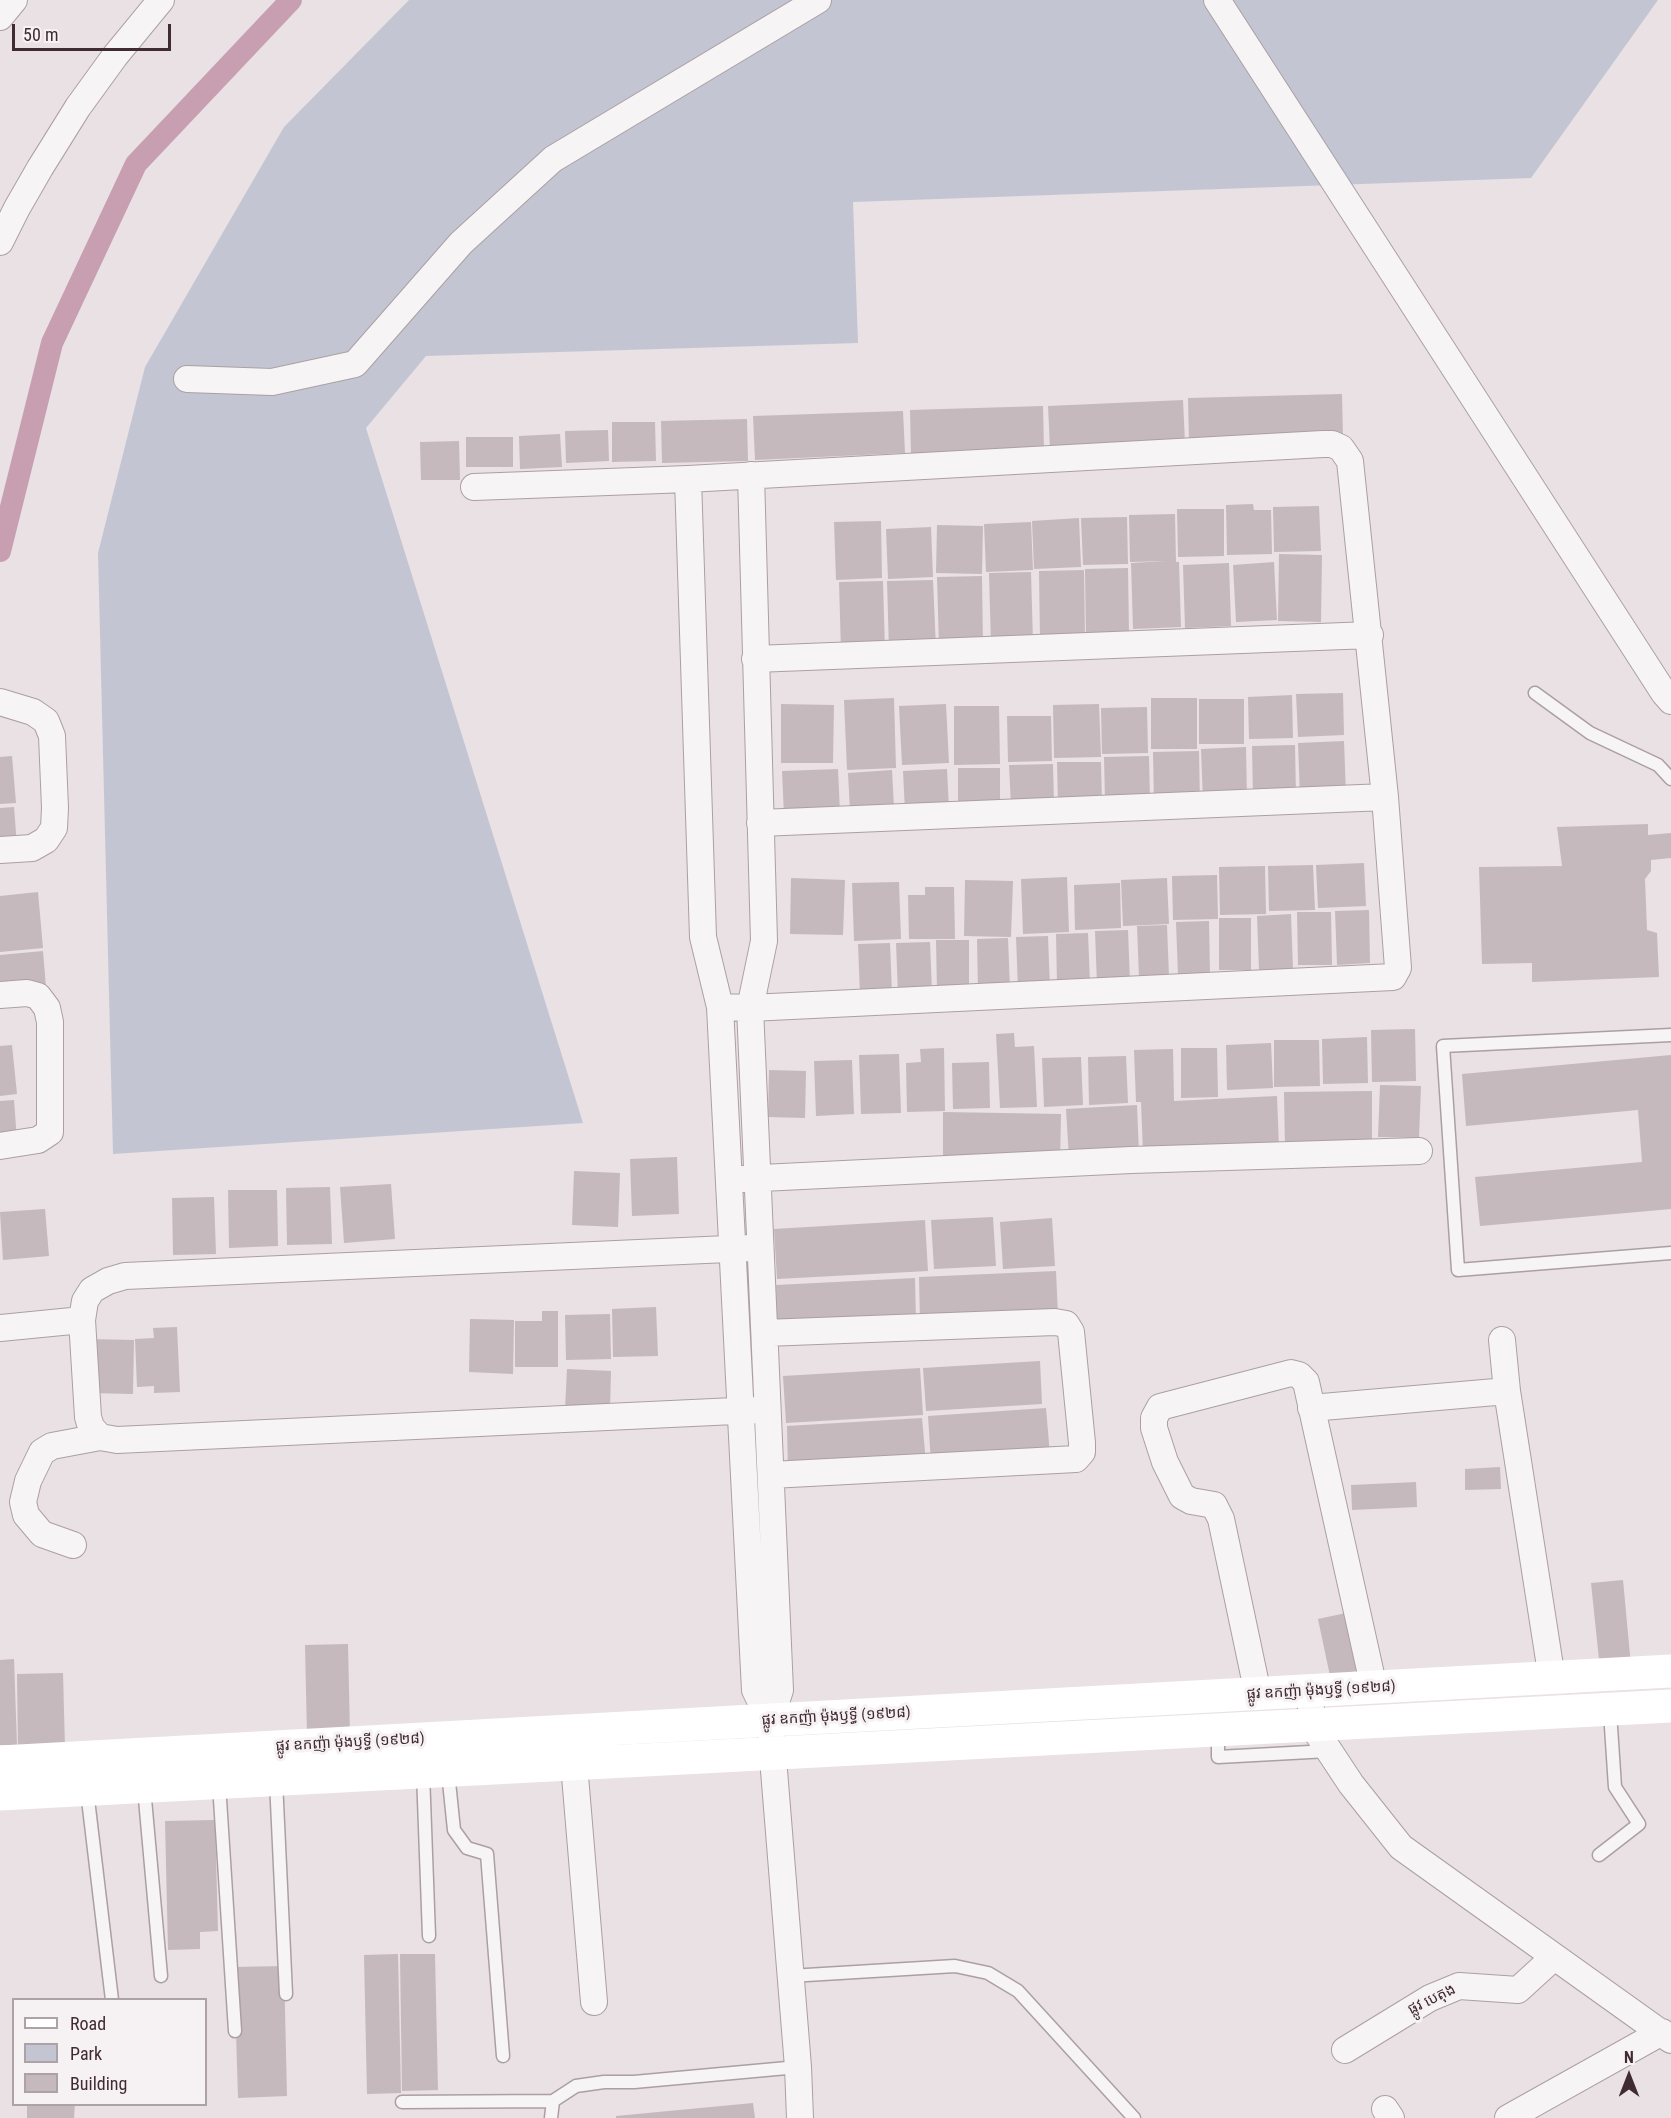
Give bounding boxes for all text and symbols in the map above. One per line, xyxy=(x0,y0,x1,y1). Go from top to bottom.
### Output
scale bar xyxy=(15,12,174,50)
text: 50 m xyxy=(23,24,58,45)
street label: ផ្លូវ ឧកញ៉ា ម៉ុងឫទ្ធី (១៩២៨) xyxy=(1246,1678,1396,1704)
street label: ផ្លូវ ឧកញ៉ា ម៉ុងឫទ្ធី (១៩២៨) xyxy=(761,1704,911,1730)
street label: ផ្លូវ ឧកញ៉ា ម៉ុងឫទ្ធី (១៩២៨) xyxy=(275,1730,425,1756)
street label: ផ្លូវ បេតុង xyxy=(1405,1981,1459,2019)
legend xyxy=(12,1998,207,2106)
text: Road xyxy=(70,2013,106,2034)
text: Park xyxy=(70,2043,102,2064)
north arrow xyxy=(1599,2046,1659,2106)
text: N xyxy=(1624,2048,1634,2067)
text: Building xyxy=(70,2073,127,2094)

